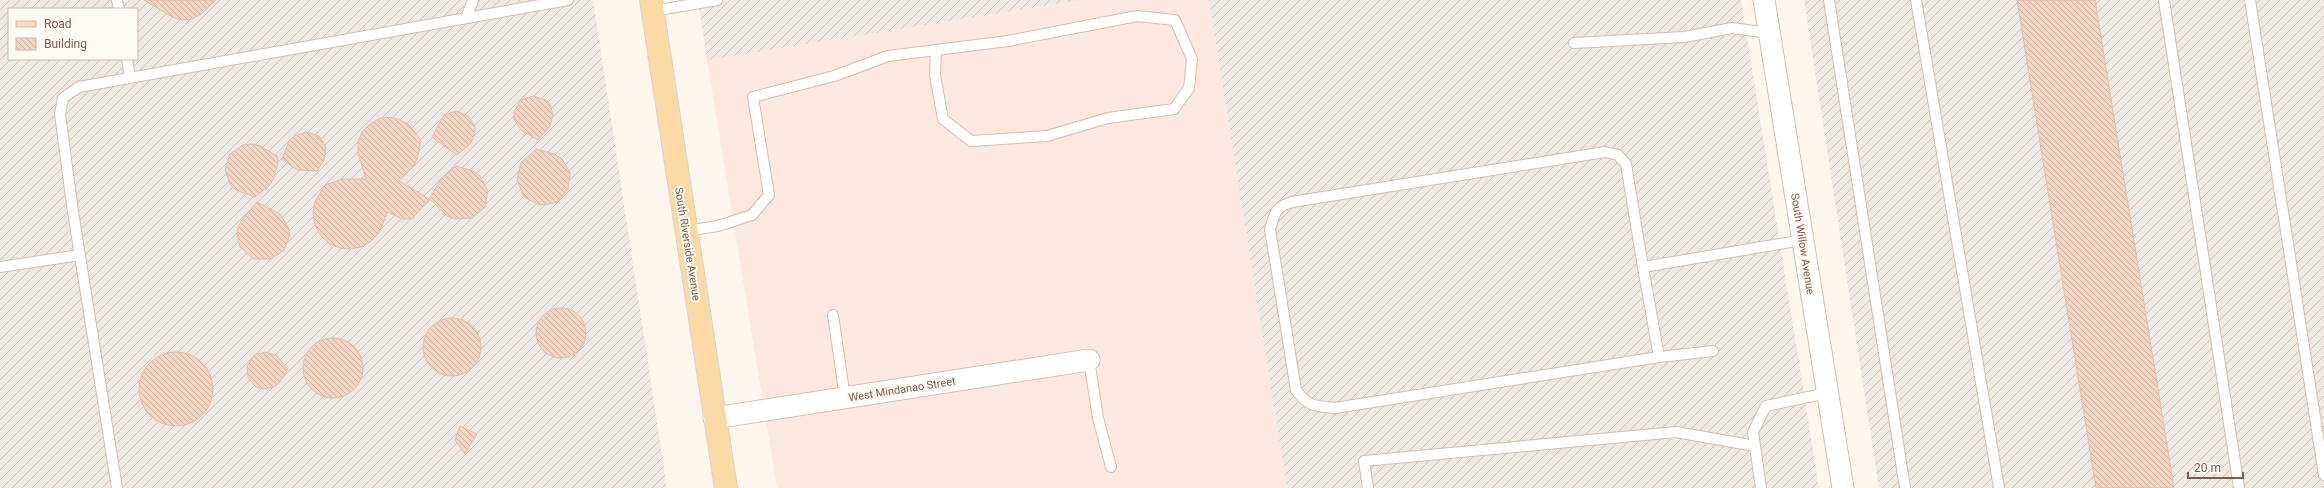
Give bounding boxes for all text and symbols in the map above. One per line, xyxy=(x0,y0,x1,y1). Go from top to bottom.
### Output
legend xyxy=(8,8,138,60)
text: Road xyxy=(44,17,72,31)
text: Building xyxy=(44,37,87,51)
street label: South Riverside Avenue xyxy=(672,186,703,302)
street label: South Willow Avenue xyxy=(1788,193,1817,296)
street label: West Mindanao Street xyxy=(848,375,957,404)
scale bar xyxy=(2188,454,2243,480)
text: 20 m xyxy=(2194,461,2221,475)

